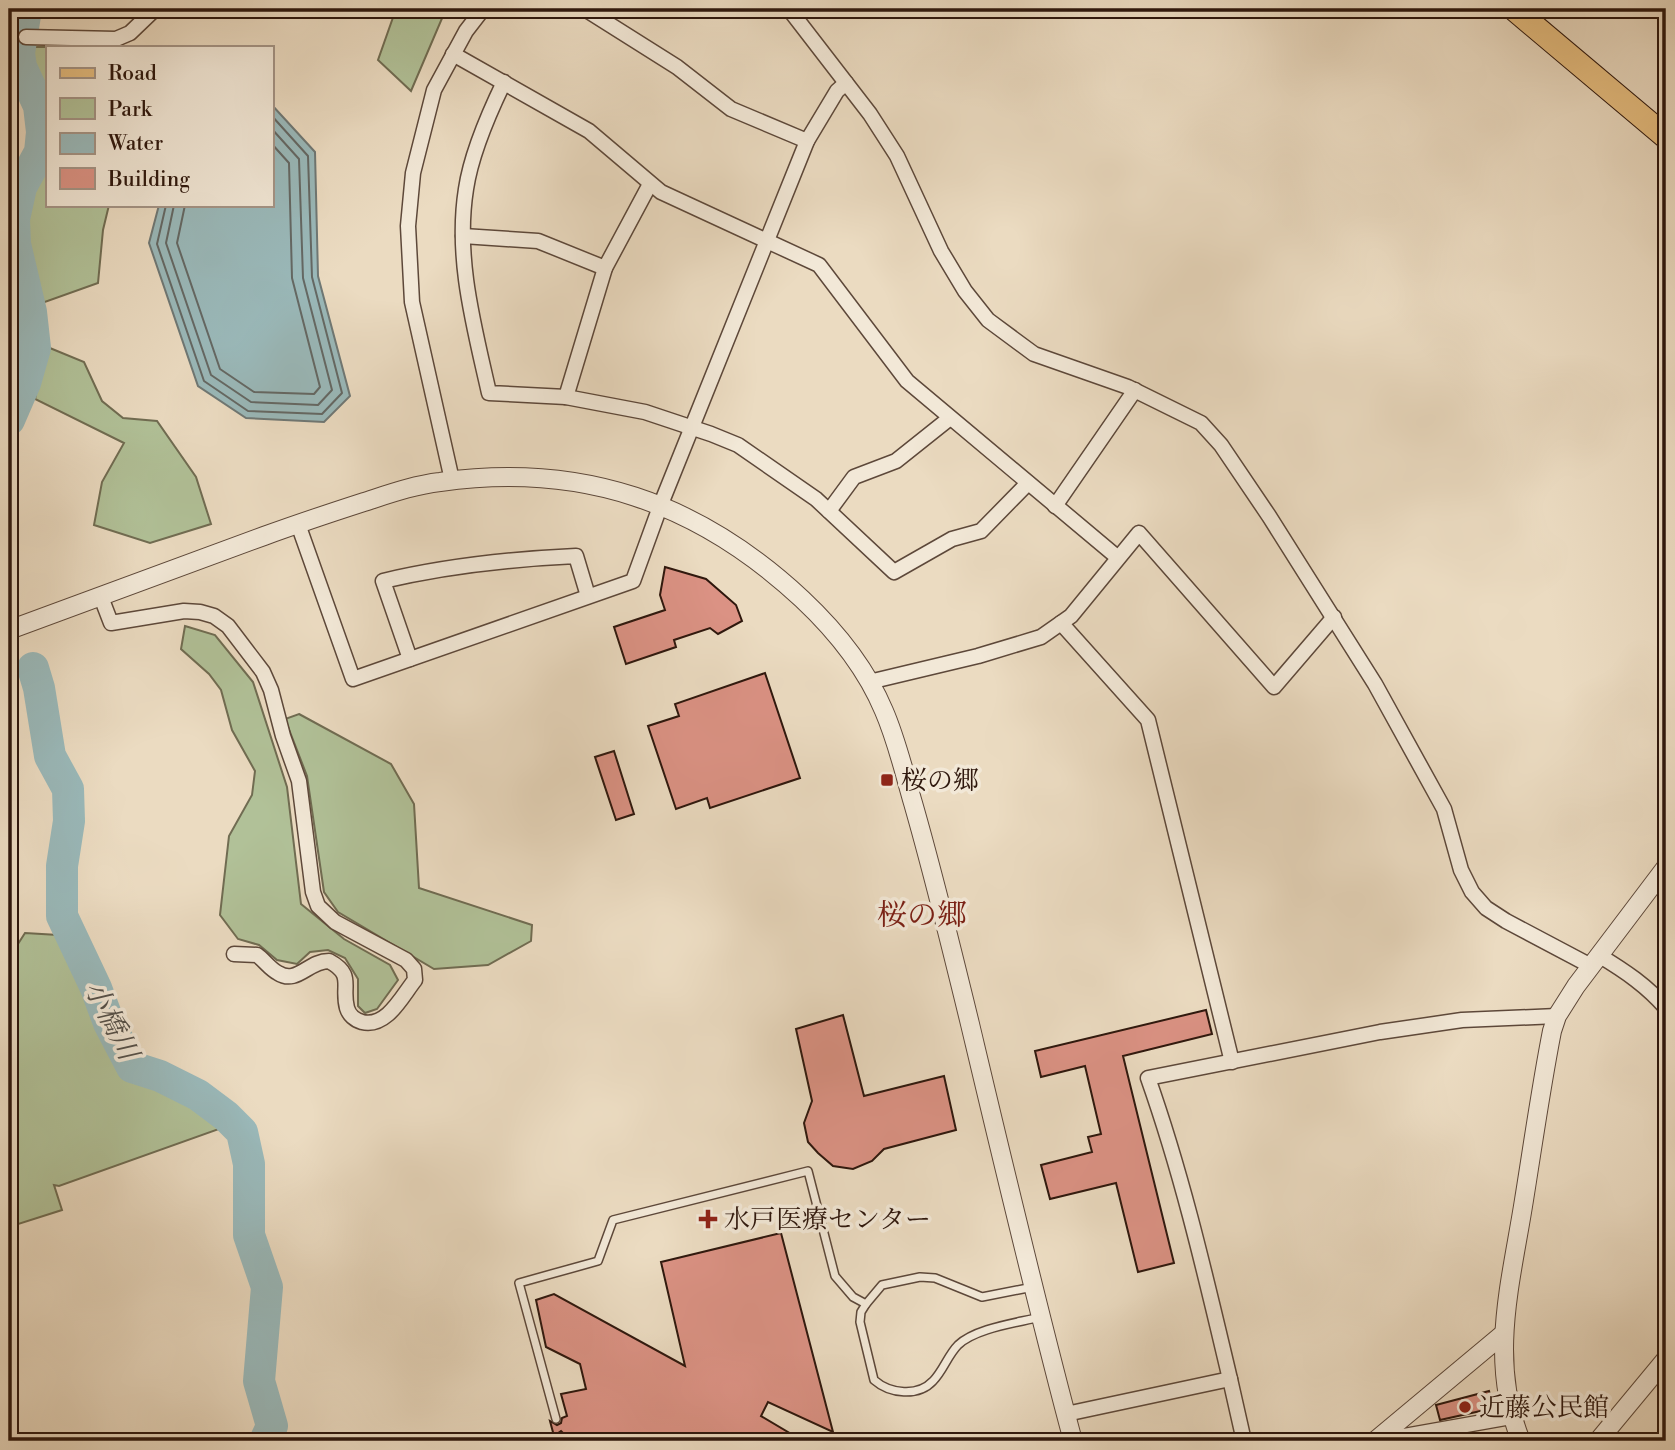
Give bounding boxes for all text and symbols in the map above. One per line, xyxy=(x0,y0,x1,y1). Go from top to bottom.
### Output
legend xyxy=(46,46,273,206)
text: Road xyxy=(108,61,157,87)
text: Park xyxy=(108,97,153,123)
text: Water xyxy=(107,131,163,157)
text: Building xyxy=(107,167,190,193)
place label: 桜の郷 xyxy=(901,765,979,797)
marker: 桜の郷 xyxy=(879,772,895,788)
district label: 桜の郷 xyxy=(877,897,967,935)
water label: 小橋川 xyxy=(76,975,147,1069)
place label: 水戸医療センター xyxy=(724,1204,931,1236)
marker: 水戸医療センター xyxy=(698,1209,718,1229)
place label: 近藤公民館 xyxy=(1479,1392,1609,1424)
marker: 近藤公民館 xyxy=(1457,1399,1473,1415)

